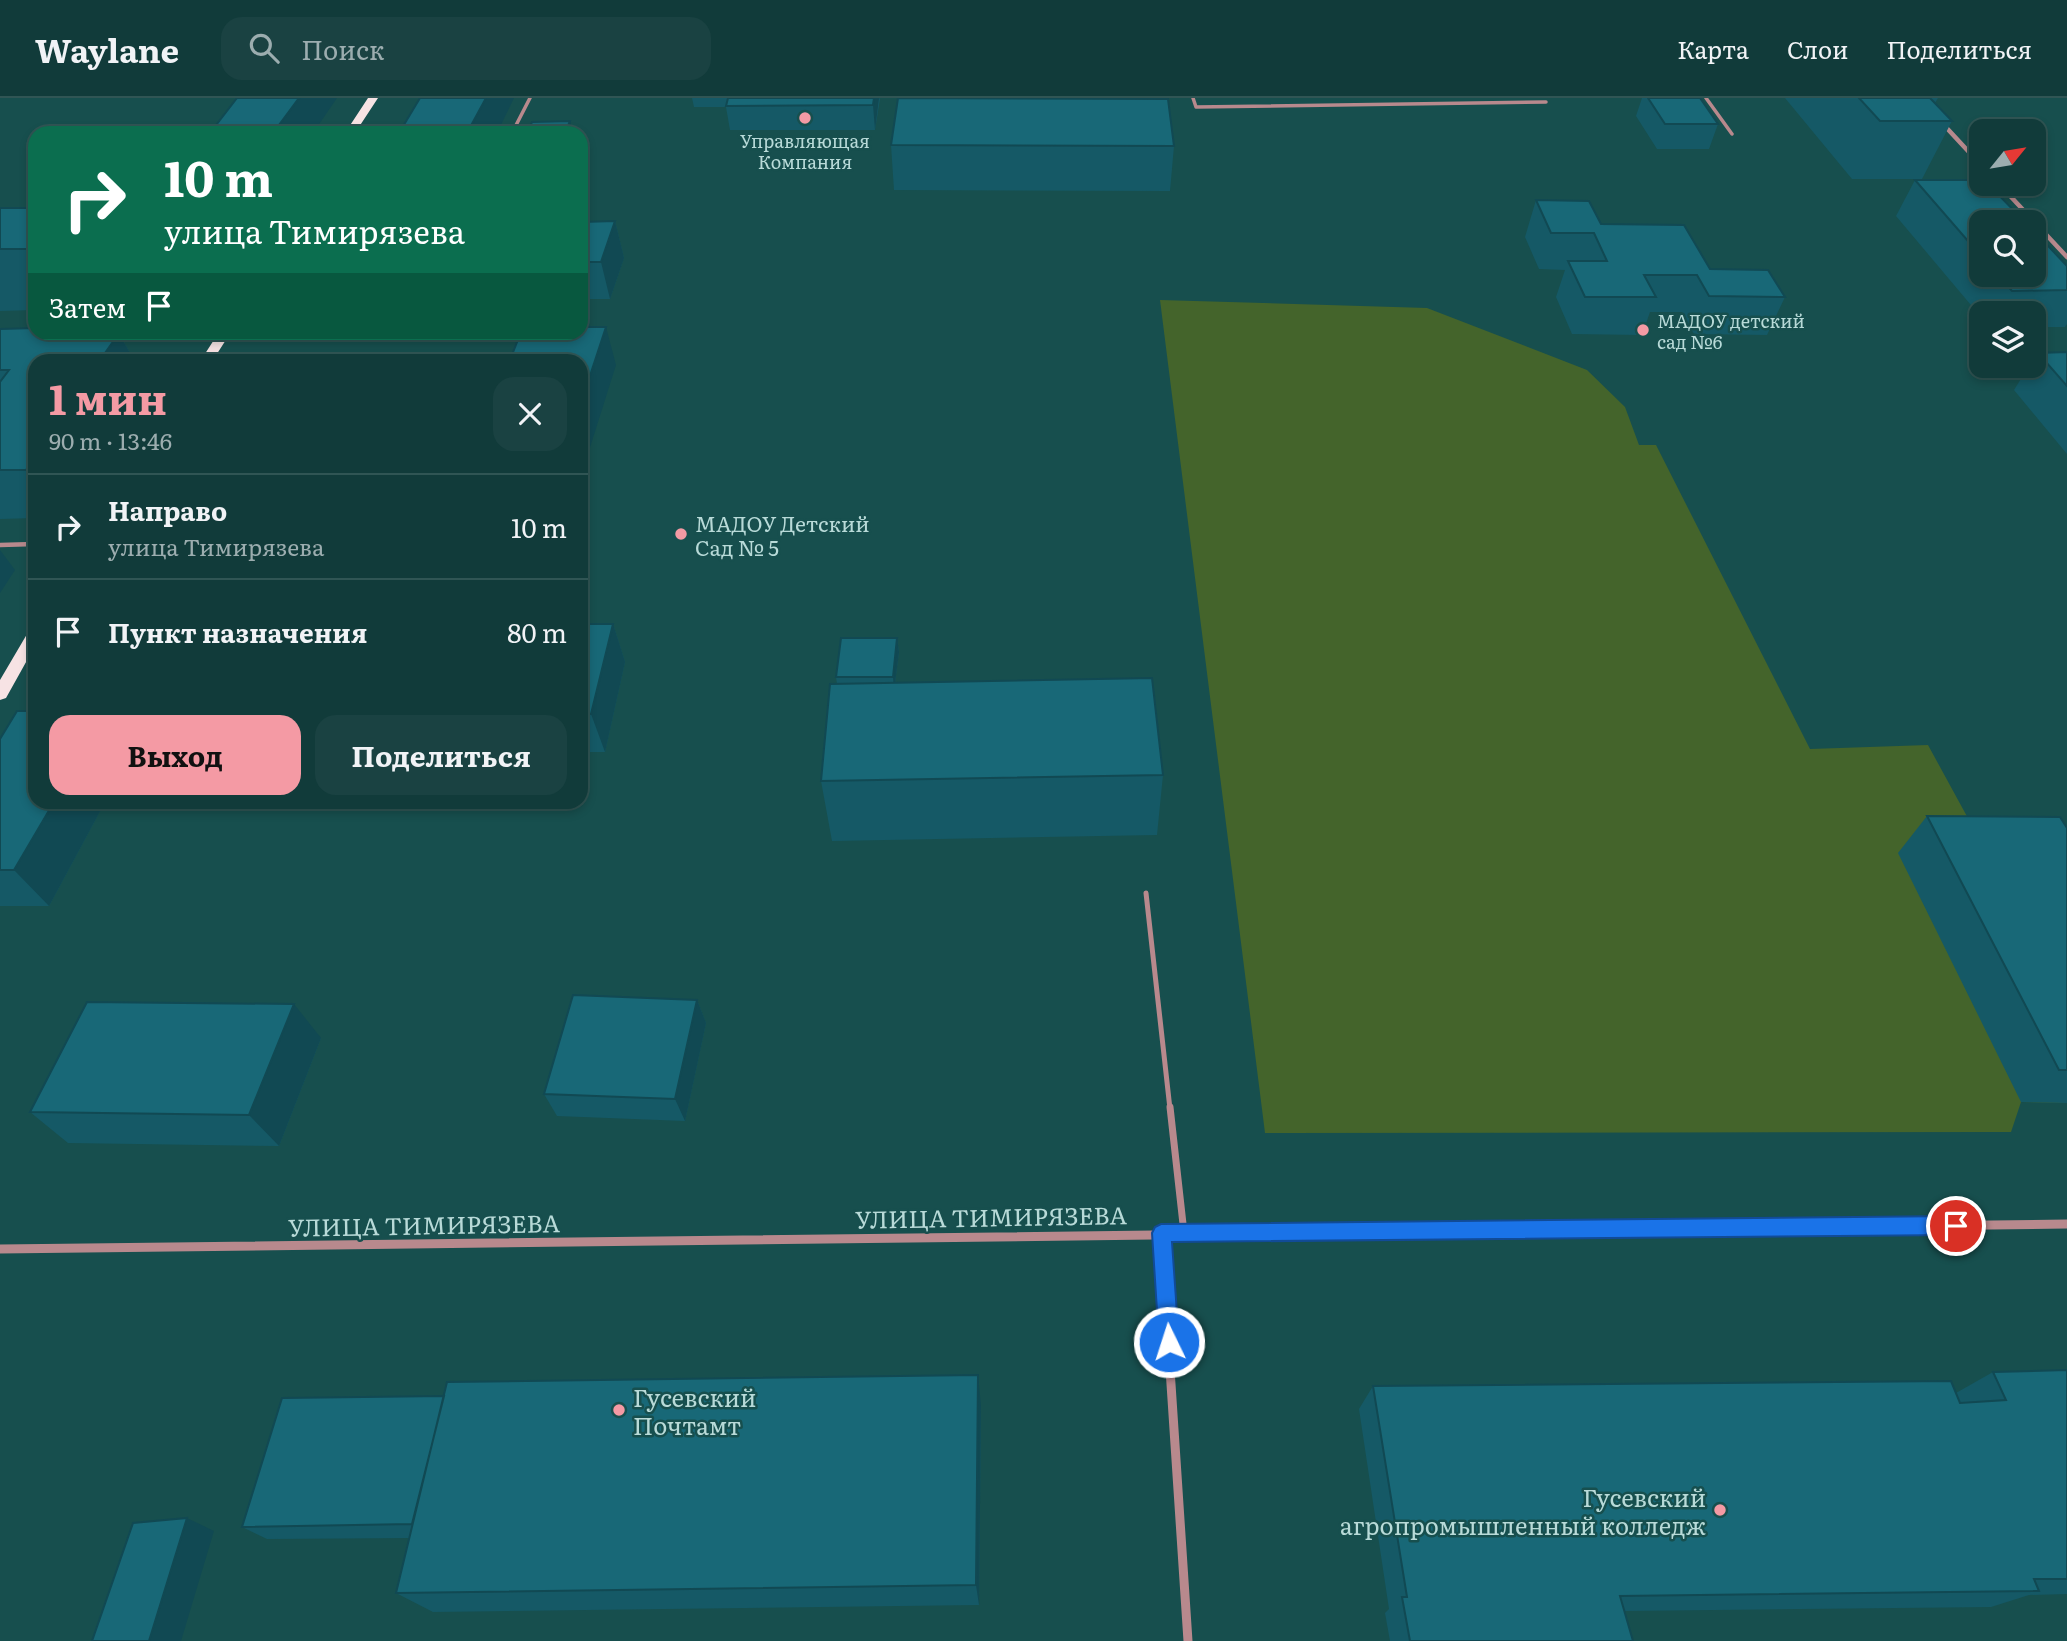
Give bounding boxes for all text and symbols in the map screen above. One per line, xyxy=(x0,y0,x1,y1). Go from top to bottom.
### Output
search box xyxy=(221,17,711,80)
text: Waylane xyxy=(35,24,179,73)
icon: search xyxy=(245,29,283,67)
text: Поиск xyxy=(301,29,384,68)
text: Карта xyxy=(1677,31,1749,66)
text: Слои xyxy=(1787,31,1848,66)
text: Поделиться xyxy=(1886,31,2032,66)
marker: Управляющая Компания xyxy=(797,110,813,126)
north arrow xyxy=(1969,119,2046,196)
map controls xyxy=(1969,119,2046,378)
place label: Управляющая Компания xyxy=(740,127,870,175)
text: 10 m xyxy=(164,139,273,212)
icon: right xyxy=(49,154,140,245)
text: улица Тимирязева xyxy=(164,206,465,254)
button: search xyxy=(1969,210,2046,287)
text: Затем xyxy=(49,287,126,326)
icon: arrive xyxy=(140,287,178,325)
button: layers xyxy=(1969,301,2046,378)
place label: МАДОУ детский сад №6 xyxy=(1657,307,1805,355)
marker: МАДОУ детский сад №6 xyxy=(1635,322,1651,338)
text: 1 мин xyxy=(49,366,167,428)
button: close xyxy=(493,377,567,451)
text: 90 m · 13:46 xyxy=(49,423,172,457)
text: Направо xyxy=(108,490,227,529)
text: 10 m xyxy=(511,507,567,546)
place label: МАДОУ Детский Сад № 5 xyxy=(695,507,870,562)
icon: right xyxy=(49,508,87,546)
marker: МАДОУ Детский Сад № 5 xyxy=(673,526,689,542)
text: улица Тимирязева xyxy=(108,529,324,563)
text: Пункт назначения xyxy=(108,612,367,651)
text: 80 m xyxy=(507,612,567,651)
icon: arrive xyxy=(49,613,87,651)
button: Выход xyxy=(49,715,301,795)
button: Поделиться xyxy=(315,715,567,795)
street label: УЛИЦА ТИМИРЯЗЕВА xyxy=(855,1196,1128,1236)
pin xyxy=(1926,1196,1986,1256)
street label: УЛИЦА ТИМИРЯЗЕВА xyxy=(288,1204,561,1244)
icon: arrive xyxy=(1937,1207,1975,1245)
position arrow xyxy=(1132,1305,1206,1379)
place label: Гусевский Почтамт xyxy=(633,1379,756,1442)
marker: Гусевский Почтамт xyxy=(611,1402,627,1418)
place label: Гусевский агропромышленный колледж xyxy=(1340,1479,1707,1542)
marker: Гусевский агропромышленный колледж xyxy=(1712,1502,1728,1518)

